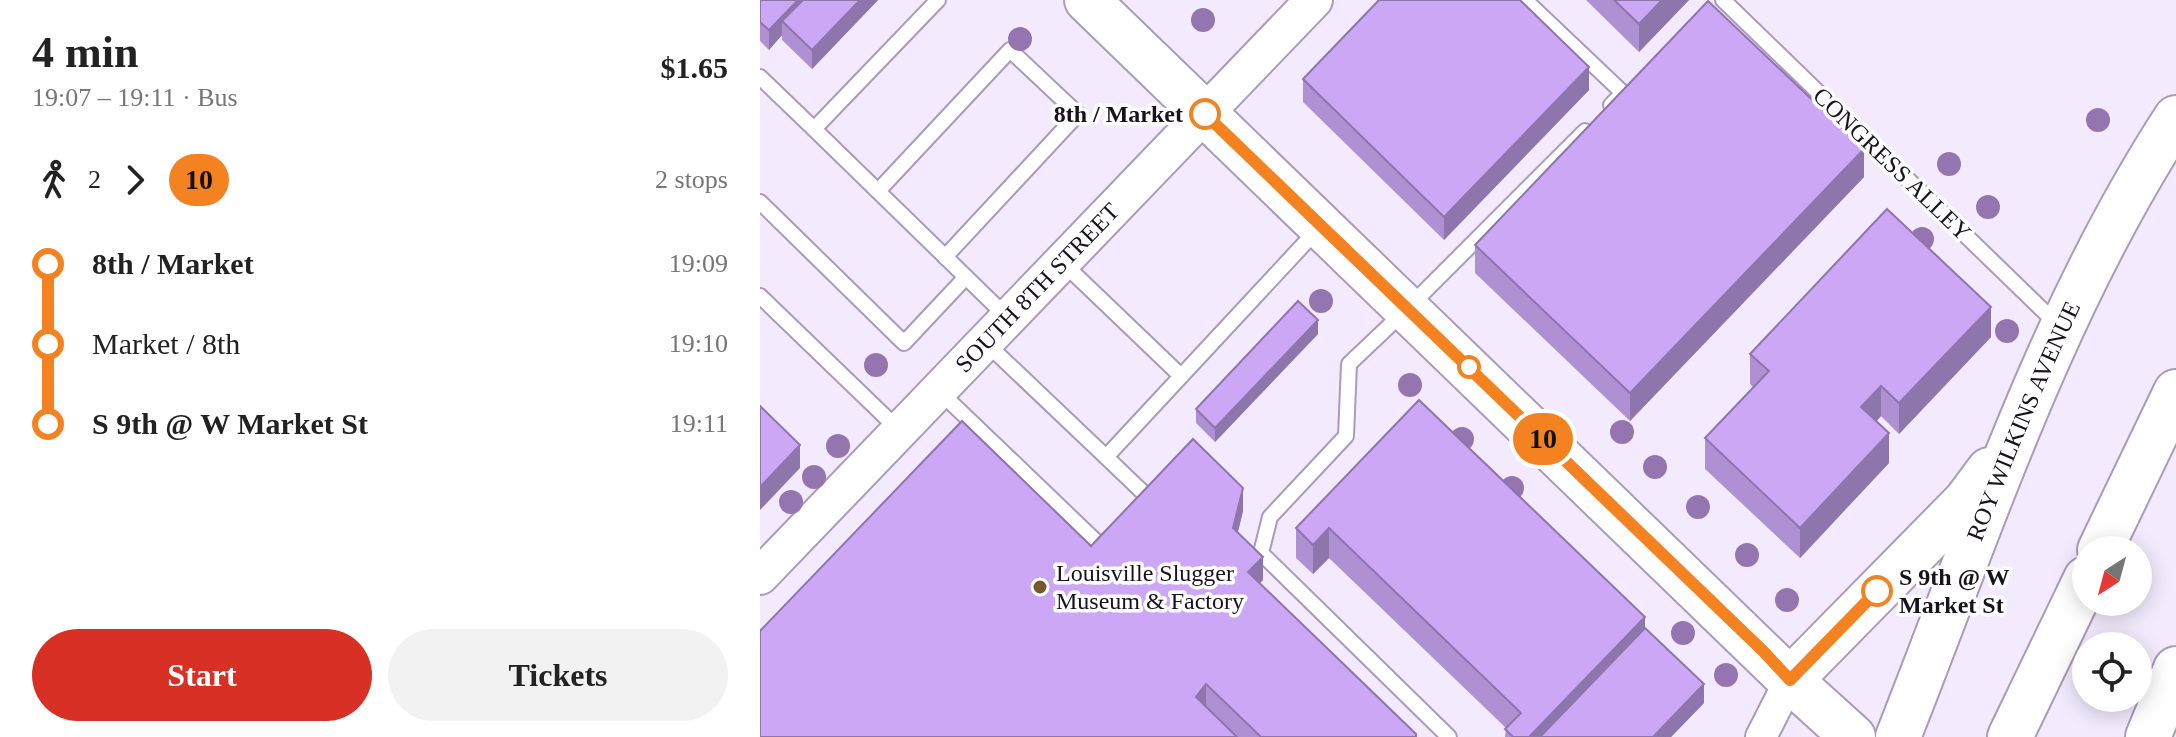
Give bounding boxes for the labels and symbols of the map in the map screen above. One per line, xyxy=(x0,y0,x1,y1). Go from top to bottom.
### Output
street label: CONGRESS ALLEY xyxy=(1808,82,1976,246)
marker: 8th / Market xyxy=(1190,99,1220,129)
place label: 8th / Market xyxy=(1054,101,1183,127)
street label: SOUTH 8TH STREET xyxy=(950,198,1125,377)
street label: ROY WILKINS AVENUE xyxy=(1962,297,2085,544)
unlabelled marker xyxy=(1458,356,1480,378)
line badge: 10 xyxy=(1507,413,1579,465)
north arrow xyxy=(2072,536,2152,616)
place label: Louisville Slugger Museum & Factory xyxy=(1056,560,1244,614)
place label: S 9th @ W Market St xyxy=(1899,564,2010,618)
marker: S 9th @ W Market St xyxy=(1862,576,1892,606)
marker: Louisville Slugger Museum & Factory xyxy=(1031,578,1049,596)

